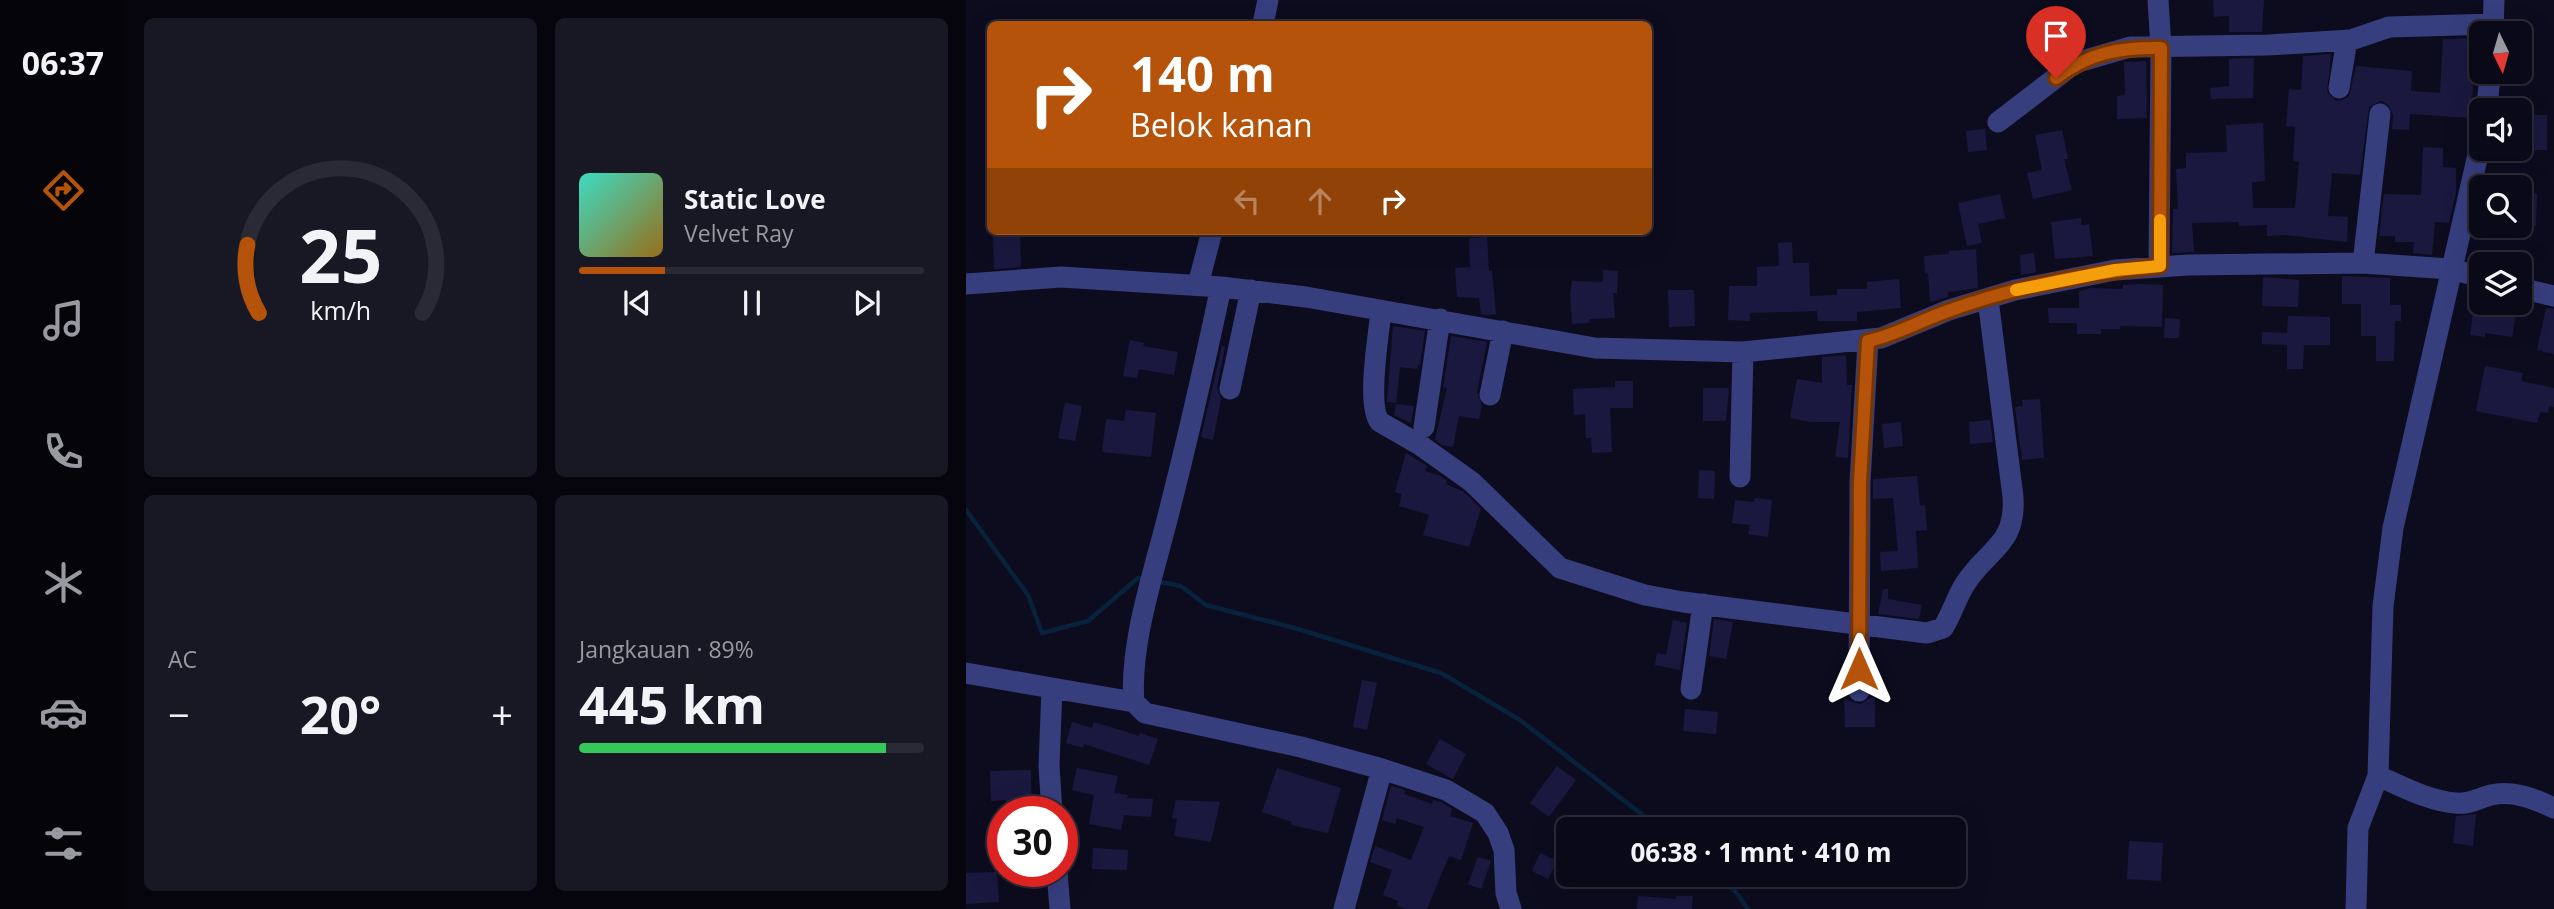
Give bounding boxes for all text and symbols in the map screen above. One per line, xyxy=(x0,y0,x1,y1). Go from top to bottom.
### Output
pin xyxy=(2026,6,2086,78)
icon: arrive xyxy=(2037,17,2075,55)
north arrow xyxy=(2469,21,2532,84)
map controls xyxy=(2469,21,2532,315)
text: 140 m xyxy=(1130,40,1275,106)
text: 06:37 xyxy=(22,41,104,84)
icon: right xyxy=(1015,49,1106,140)
button: sound xyxy=(2469,98,2532,161)
text: Belok kanan xyxy=(1130,103,1313,146)
icon: directions xyxy=(39,166,88,215)
button: search xyxy=(2469,175,2532,238)
text: Static Love xyxy=(684,181,826,217)
icon: left xyxy=(1228,182,1266,220)
icon: ahead xyxy=(1301,182,1339,220)
icon: right xyxy=(1374,182,1412,220)
text: 25 xyxy=(299,206,382,305)
text: Velvet Ray xyxy=(684,217,794,249)
button: layers xyxy=(2469,252,2532,315)
icon: previous xyxy=(618,284,656,322)
icon: pause xyxy=(733,284,771,322)
icon: next xyxy=(848,284,886,322)
text: km/h xyxy=(310,293,371,327)
icon: music xyxy=(39,296,88,345)
icon: phone xyxy=(39,427,88,476)
icon: climate xyxy=(39,558,88,607)
position arrow xyxy=(1822,632,1896,706)
text: Jangkauan · 89% xyxy=(579,633,754,665)
text: AC xyxy=(168,643,197,675)
text: 445 km xyxy=(579,668,765,739)
text: 20° xyxy=(300,678,381,749)
icon: car xyxy=(39,688,88,737)
text: − xyxy=(168,688,190,740)
text: + xyxy=(491,688,513,740)
speed limit sign: 30 xyxy=(987,796,1078,887)
icon: filters xyxy=(39,819,88,868)
text: 06:38 · 1 mnt · 410 m xyxy=(1630,834,1892,870)

